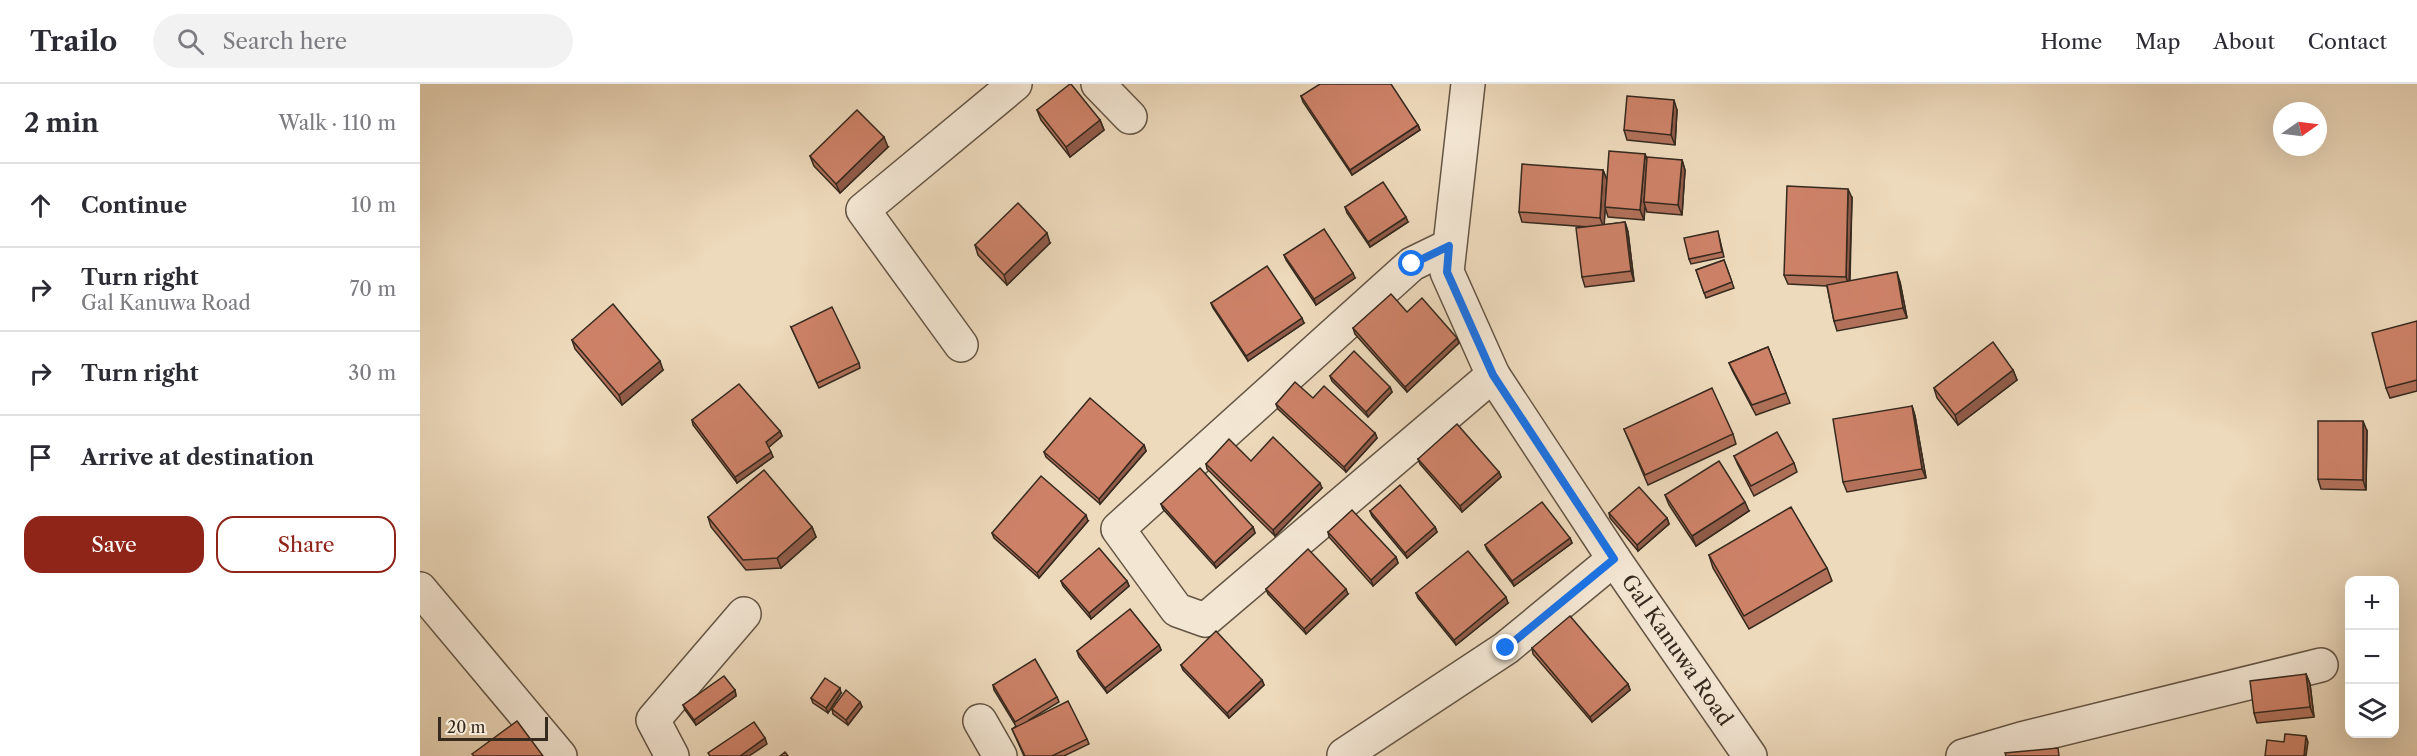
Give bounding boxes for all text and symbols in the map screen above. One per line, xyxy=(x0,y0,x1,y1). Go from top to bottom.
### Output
search box xyxy=(153,14,573,68)
text: Trailo xyxy=(30,24,117,58)
icon: search xyxy=(174,25,207,58)
text: Search here xyxy=(222,28,347,55)
text: Home xyxy=(2041,29,2102,54)
text: Map xyxy=(2135,29,2180,54)
text: About xyxy=(2213,29,2275,54)
text: Contact xyxy=(2308,29,2387,54)
north arrow xyxy=(2273,102,2327,156)
text: 2 min xyxy=(24,107,99,139)
text: Walk · 110 m xyxy=(279,111,396,135)
icon: ahead xyxy=(24,189,57,222)
text: Continue xyxy=(81,192,187,219)
text: 10 m xyxy=(351,193,396,217)
route start xyxy=(1398,250,1424,276)
text: Turn right xyxy=(81,264,199,291)
icon: right xyxy=(24,273,57,306)
text: 70 m xyxy=(350,277,396,301)
text: Gal Kanuwa Road xyxy=(81,291,251,315)
icon: right xyxy=(24,357,57,390)
text: Turn right xyxy=(81,360,199,387)
text: 30 m xyxy=(348,361,396,385)
icon: arrive xyxy=(24,441,57,474)
text: Arrive at destination xyxy=(81,444,314,471)
button: Save xyxy=(24,516,204,573)
button: Share xyxy=(216,516,396,573)
street label: Gal Kanuwa Road xyxy=(1616,569,1738,731)
map controls xyxy=(2345,576,2399,738)
button: + xyxy=(2345,576,2399,630)
button: − xyxy=(2345,630,2399,684)
route end xyxy=(1492,634,1518,660)
button: layers xyxy=(2345,684,2399,738)
scale bar xyxy=(438,714,548,742)
text: 20 m xyxy=(447,717,486,737)

